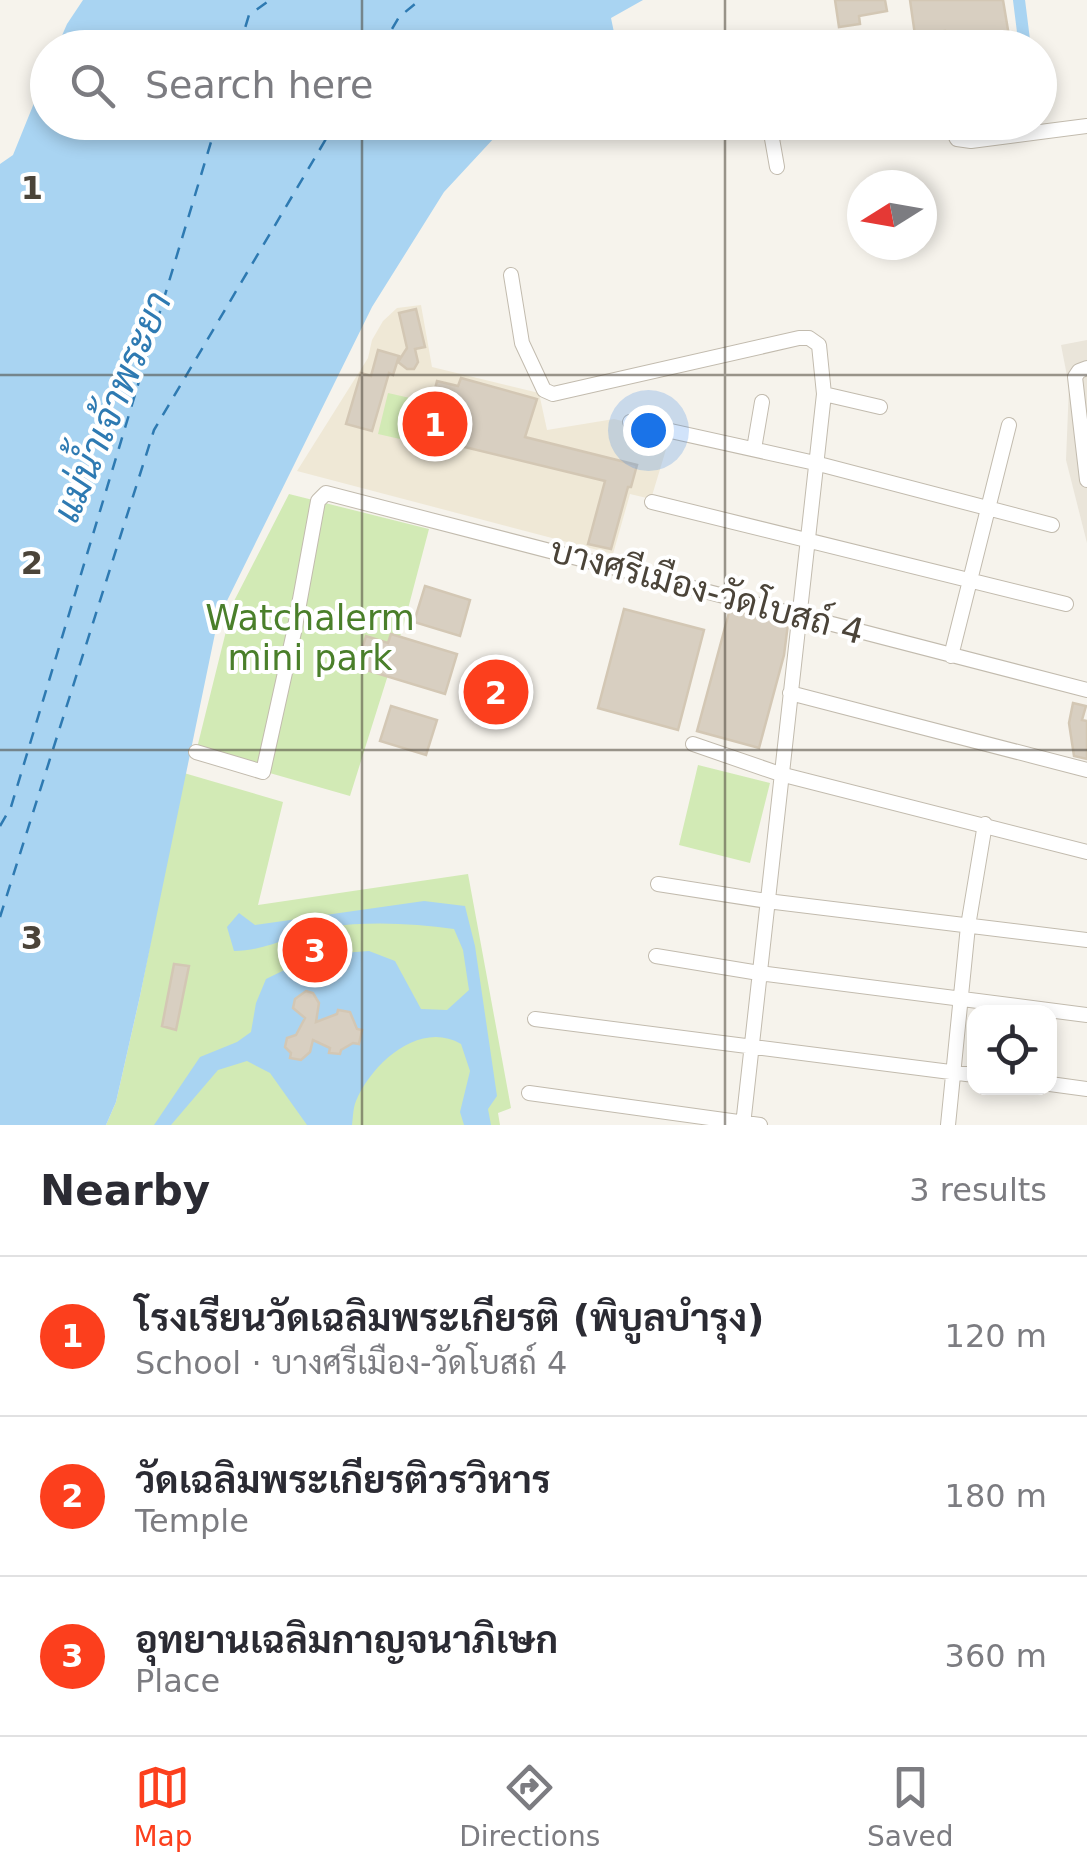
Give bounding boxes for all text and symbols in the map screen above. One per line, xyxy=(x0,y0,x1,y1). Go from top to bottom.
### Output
search box xyxy=(30,30,1057,140)
icon: search xyxy=(65,58,120,113)
text: Search here xyxy=(145,63,373,107)
text: 1 xyxy=(21,169,43,207)
north arrow xyxy=(847,170,937,260)
water label: แม่น้ำเจ้าพระยา xyxy=(35,281,180,529)
pin: 1 xyxy=(402,386,468,462)
your location xyxy=(623,405,674,456)
street label: บางศรีเมือง-วัดโบสถ์ 4 xyxy=(546,527,869,652)
text: 2 xyxy=(21,544,43,582)
park label: Watchalerm mini park xyxy=(205,598,415,678)
pin: 2 xyxy=(464,654,528,730)
pin: 3 xyxy=(282,912,348,988)
text: 3 xyxy=(21,919,43,957)
map controls xyxy=(967,1005,1057,1095)
button: locate xyxy=(967,1005,1057,1095)
text: Nearby xyxy=(40,1166,210,1215)
text: 3 results xyxy=(909,1171,1047,1209)
text: โรงเรียนวัดเฉลิมพระเกียรติ (พิบูลบำรุง) xyxy=(135,1296,764,1340)
text: 1 xyxy=(61,1317,84,1355)
text: 120 m xyxy=(945,1317,1047,1355)
text: School · บางศรีเมือง-วัดโบสถ์ 4 xyxy=(135,1344,567,1382)
text: วัดเฉลิมพระเกียรติวรวิหาร xyxy=(135,1458,551,1502)
text: 2 xyxy=(61,1477,84,1515)
text: 180 m xyxy=(945,1477,1047,1515)
text: Temple xyxy=(135,1502,249,1540)
text: อุทยานเฉลิมกาญจนาภิเษก xyxy=(135,1618,558,1662)
text: 3 xyxy=(61,1637,84,1675)
text: 360 m xyxy=(945,1637,1047,1675)
text: Place xyxy=(135,1662,220,1700)
tab: Map xyxy=(133,1760,192,1853)
tab: Directions xyxy=(459,1760,600,1853)
tab: Saved xyxy=(867,1760,954,1853)

